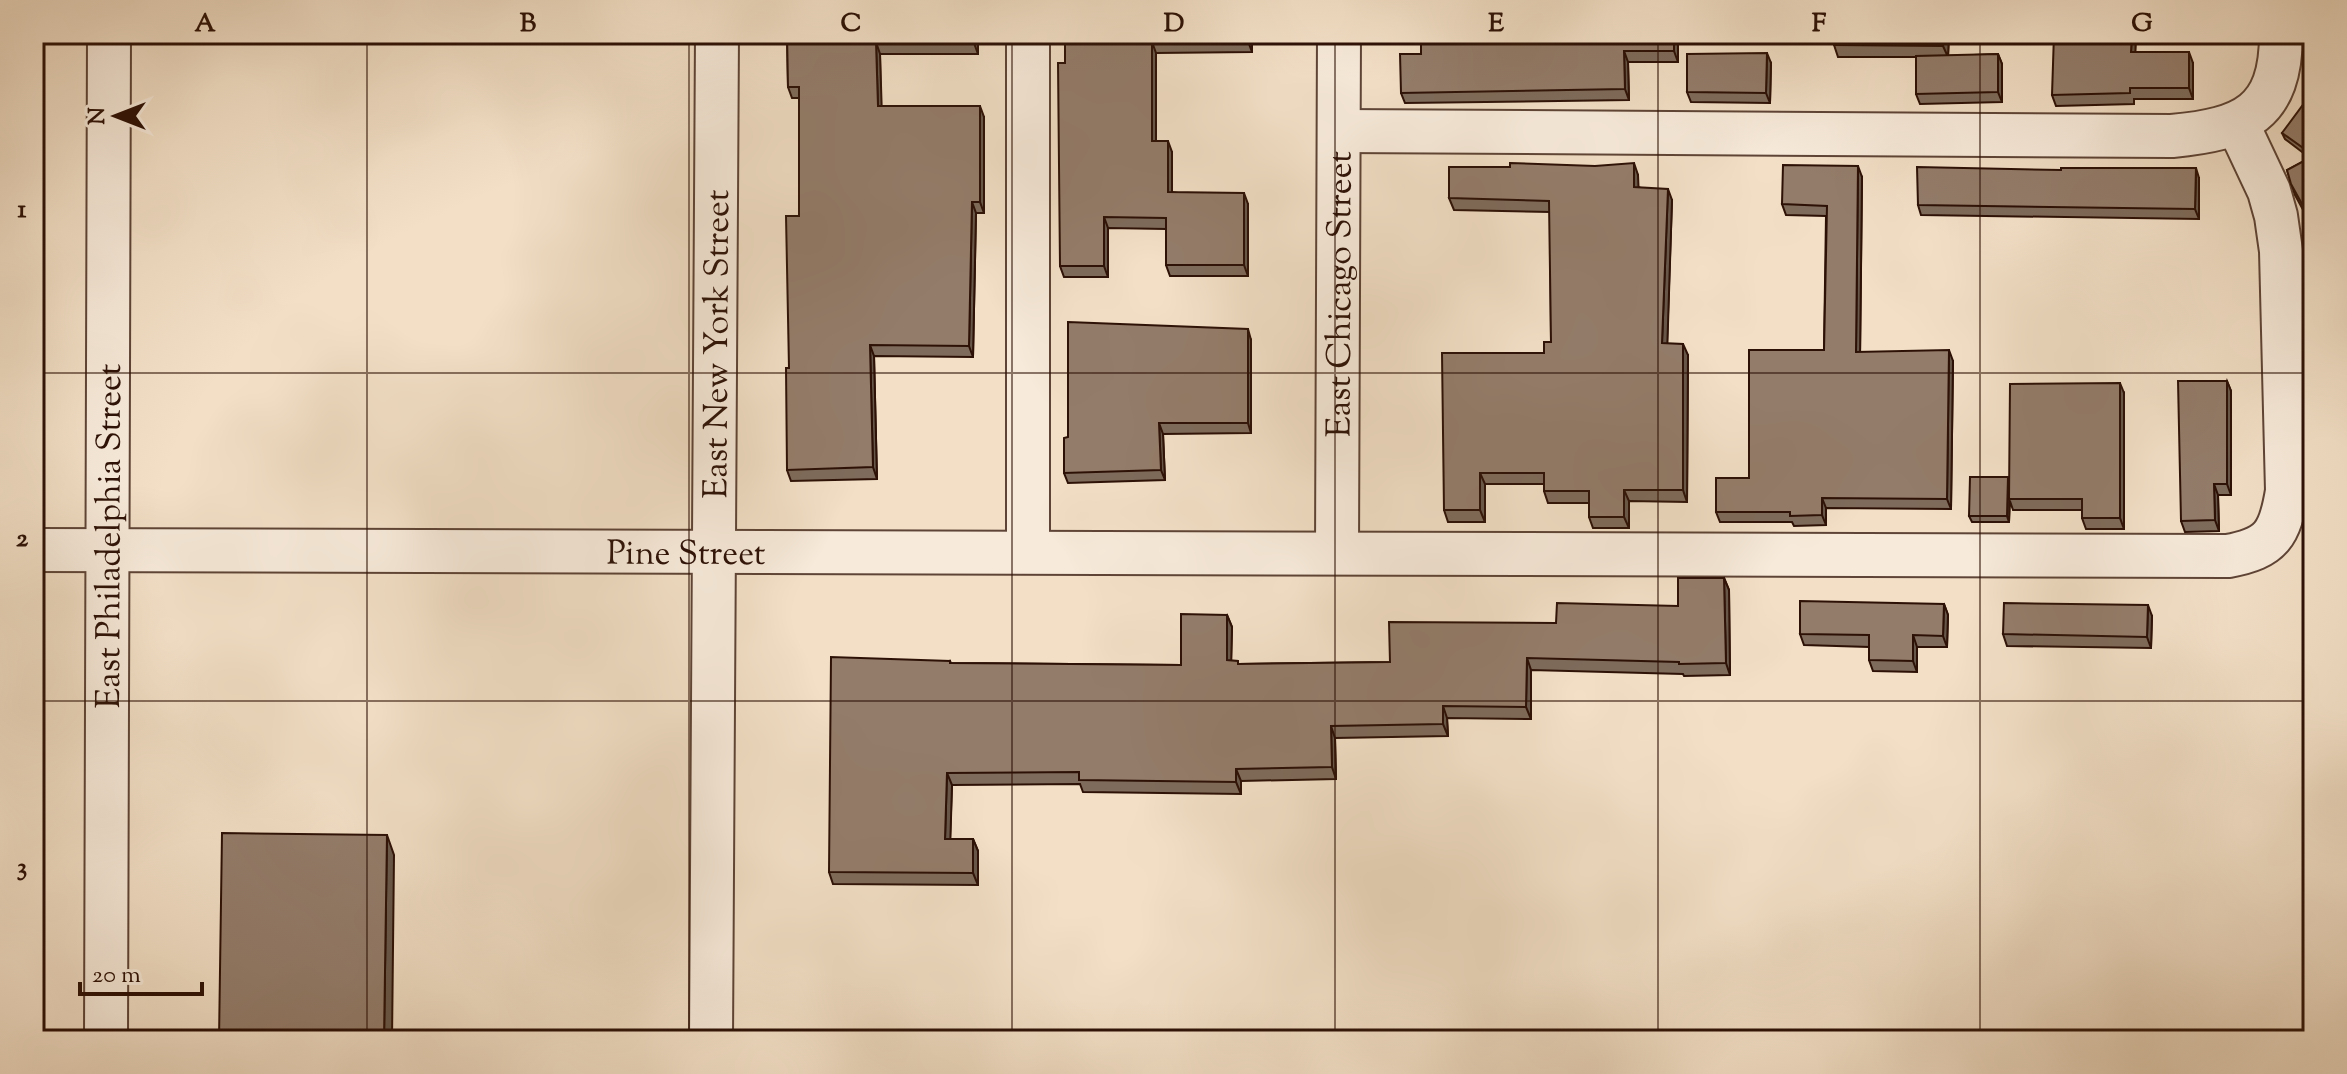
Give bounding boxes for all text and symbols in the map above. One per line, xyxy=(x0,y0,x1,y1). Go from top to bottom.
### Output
text: A xyxy=(194,6,216,43)
text: B xyxy=(520,6,537,43)
text: C xyxy=(841,6,861,43)
text: D xyxy=(1164,6,1184,43)
text: E xyxy=(1488,6,1504,43)
text: F xyxy=(1812,6,1827,43)
text: G xyxy=(2131,6,2153,43)
north arrow xyxy=(76,76,156,156)
text: N xyxy=(83,107,115,125)
street label: East Chicago Street xyxy=(1316,150,1367,437)
street label: East New York Street xyxy=(693,189,744,499)
text: 1 xyxy=(18,192,27,229)
street label: East Philadelphia Street xyxy=(86,363,136,709)
text: 2 xyxy=(16,521,29,558)
street label: Pine Street xyxy=(606,531,766,580)
text: 3 xyxy=(17,850,27,887)
scale bar xyxy=(80,946,202,996)
text: 20 m xyxy=(92,959,141,993)

